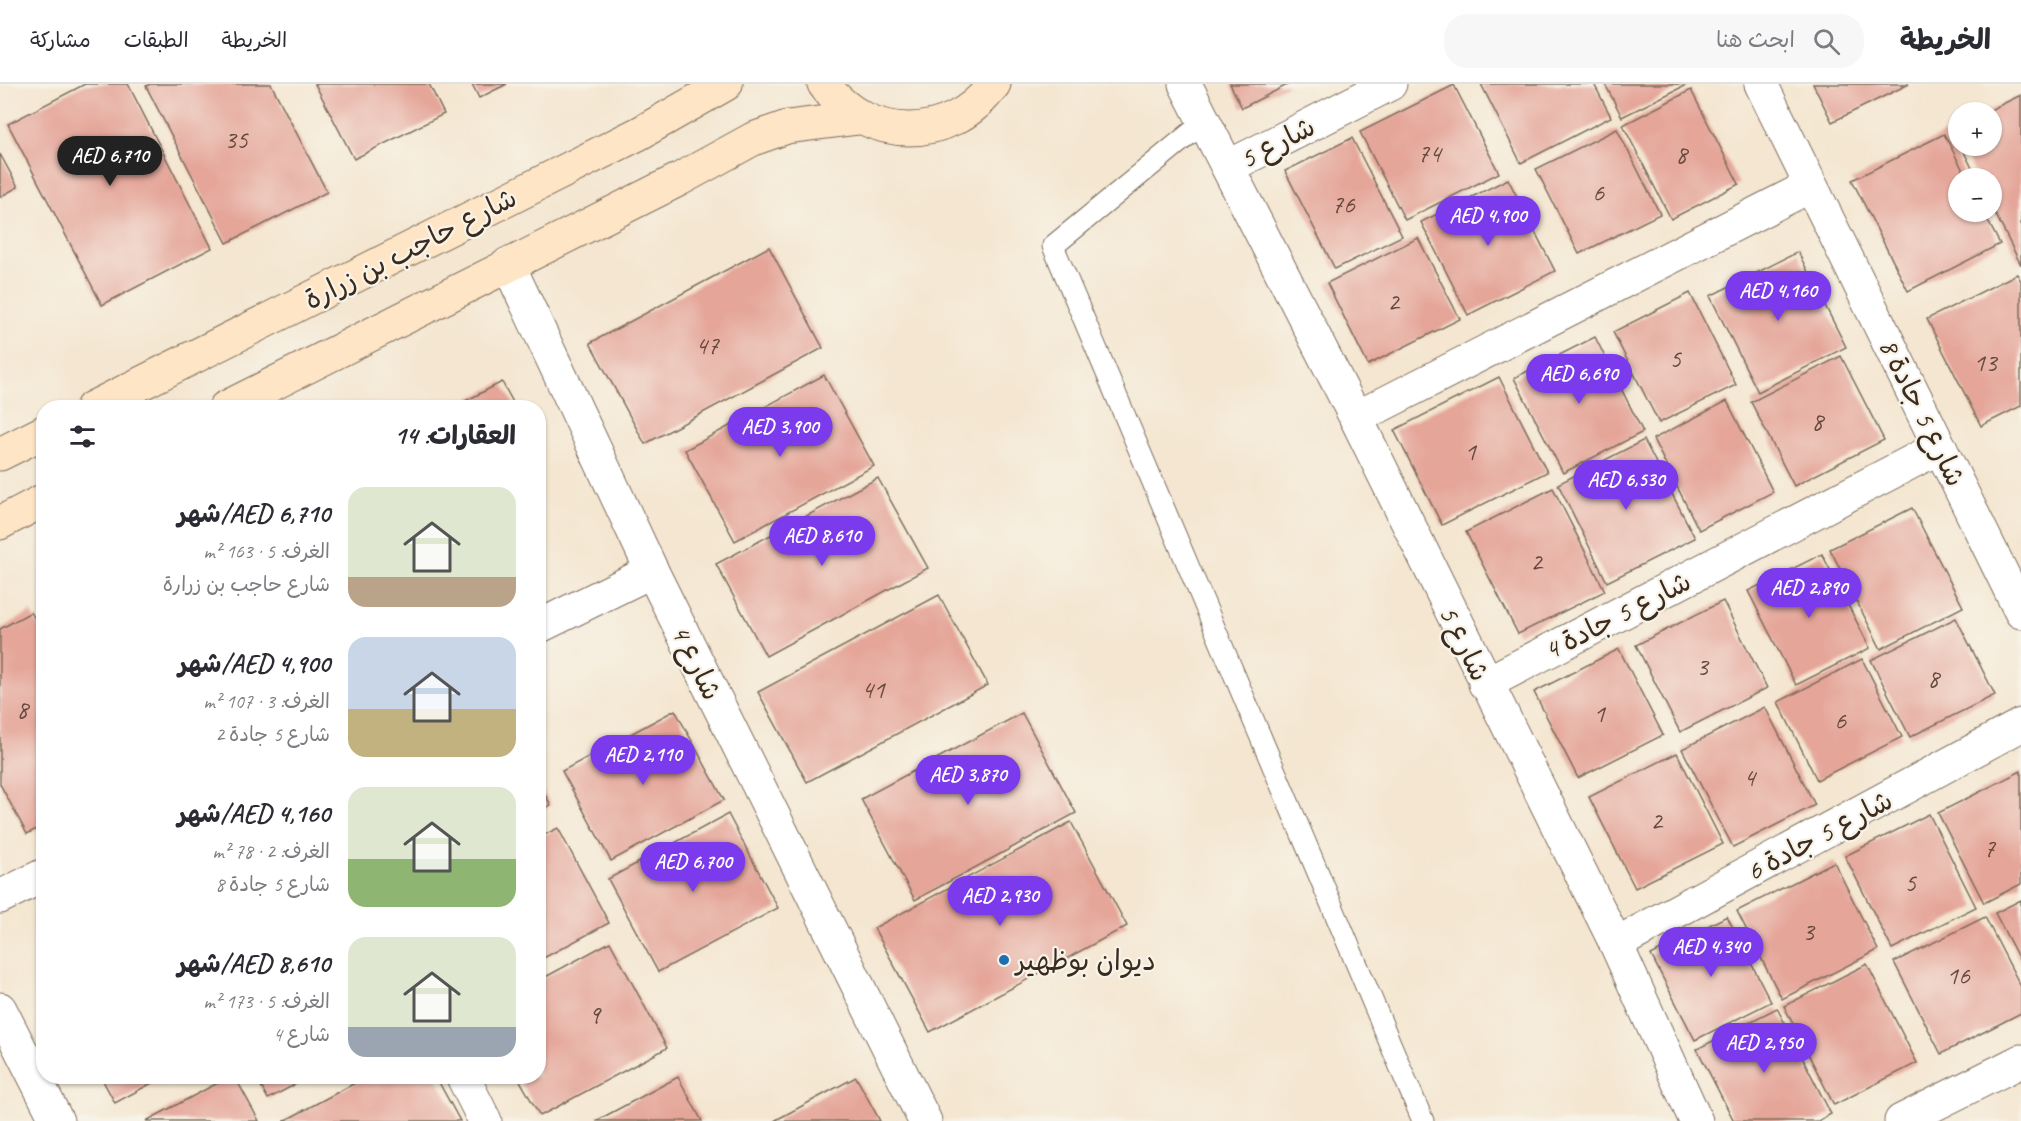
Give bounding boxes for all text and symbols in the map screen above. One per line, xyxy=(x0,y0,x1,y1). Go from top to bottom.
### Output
search box xyxy=(1444,14,1864,68)
text: الخريطة xyxy=(1900,22,1991,57)
icon: search xyxy=(1810,25,1843,58)
text: ابحث هنا xyxy=(1716,26,1795,54)
text: مشاركة xyxy=(30,27,91,53)
text: الطبقات xyxy=(124,27,189,53)
text: الخريطة xyxy=(222,27,287,53)
map controls xyxy=(1948,102,2002,222)
button: + xyxy=(1948,102,2002,156)
street label: شارع 5 xyxy=(1234,109,1322,178)
house number: 35 xyxy=(224,123,249,156)
pin: AED 6,710 xyxy=(41,136,179,187)
house number: 74 xyxy=(1417,137,1443,170)
house number: 8 xyxy=(1675,138,1689,171)
text: AED 6,710 xyxy=(71,143,149,168)
button: − xyxy=(1948,168,2002,222)
house number: 6 xyxy=(1592,176,1605,209)
street label: شارع حاجب بن زرارة xyxy=(298,180,523,319)
house number: 76 xyxy=(1331,188,1356,221)
pin: AED 4,900 xyxy=(1419,196,1557,247)
text: AED 4,900 xyxy=(1450,203,1526,228)
pin: AED 4,160 xyxy=(1709,271,1847,322)
text: AED 4,160 xyxy=(1739,278,1817,303)
house number: 2 xyxy=(1387,285,1401,318)
house number: 47 xyxy=(695,329,720,362)
street label: شارع 5 جادة 8 xyxy=(1870,332,1973,493)
house number: 5 xyxy=(1669,342,1682,375)
house number: 13 xyxy=(1973,346,1999,379)
pin: AED 6,690 xyxy=(1510,354,1648,405)
text: AED 6,690 xyxy=(1540,361,1618,386)
house number: 8 xyxy=(1811,405,1825,438)
pin: AED 3,900 xyxy=(711,407,849,458)
text: AED 3,900 xyxy=(742,414,818,439)
text: العقارات: 14 xyxy=(394,419,516,452)
icon: filters xyxy=(66,420,99,453)
house number: 1 xyxy=(1464,435,1477,468)
pin: AED 6,530 xyxy=(1557,460,1695,511)
text: AED 6,530 xyxy=(1587,467,1665,492)
text: AED 6,710/شهر xyxy=(178,497,330,530)
icon: home xyxy=(396,511,468,583)
pin: AED 8,610 xyxy=(753,516,891,567)
text: AED 8,610 xyxy=(783,523,861,548)
text: الغرف: 5 · 163 m² xyxy=(203,539,330,564)
house number: 2 xyxy=(1530,545,1544,578)
street label: شارع 5 جادة 4 xyxy=(1538,563,1698,669)
pin: AED 2,890 xyxy=(1740,568,1878,619)
text: شارع حاجب بن زرارة xyxy=(163,572,330,597)
text: AED 2,890 xyxy=(1771,575,1847,600)
street label: شارع 5 xyxy=(1429,600,1498,688)
street label: شارع 4 xyxy=(661,619,730,707)
text: AED 4,900/شهر xyxy=(178,647,330,680)
house number: 3 xyxy=(1696,650,1710,683)
icon: home xyxy=(396,661,468,733)
house number: 8 xyxy=(1927,662,1941,695)
house number: 41 xyxy=(861,673,886,706)
text: الغرف: 3 · 107 m² xyxy=(203,689,330,714)
house number: 8 xyxy=(16,693,30,726)
house number: 1 xyxy=(1593,697,1606,730)
house number: 6 xyxy=(1834,704,1847,737)
text: شارع 5 جادة 2 xyxy=(215,722,330,747)
pin: AED 2,110 xyxy=(574,735,712,786)
text: AED 2,110 xyxy=(604,742,682,767)
pin: AED 3,870 xyxy=(899,755,1037,806)
house number: 4 xyxy=(1743,761,1757,794)
text: AED 3,870 xyxy=(929,762,1007,787)
street label: شارع 5 جادة 6 xyxy=(1740,782,1899,890)
text: AED 4,160/شهر xyxy=(177,797,330,830)
house number: 2 xyxy=(1650,804,1664,837)
icon: home xyxy=(396,811,468,883)
house number: 7 xyxy=(1983,832,1996,865)
text: الغرف: 2 · 78 m² xyxy=(212,839,330,864)
pin: AED 6,700 xyxy=(624,842,762,893)
text: AED 6,700 xyxy=(654,849,732,874)
house number: 5 xyxy=(1904,866,1917,899)
text: شارع 5 جادة 8 xyxy=(215,872,330,897)
pin: AED 2,930 xyxy=(931,876,1069,927)
text: AED 2,930 xyxy=(962,883,1038,908)
house number: 3 xyxy=(1802,915,1816,948)
pin: AED 4,340 xyxy=(1642,927,1780,978)
text: AED 4,340 xyxy=(1672,934,1750,959)
place label: ديوان بوظهير xyxy=(1014,943,1156,978)
text: AED 8,610/شهر xyxy=(177,947,330,980)
marker: ديوان بوظهير xyxy=(997,953,1011,967)
house number: 16 xyxy=(1946,959,1971,992)
icon: home xyxy=(396,961,468,1033)
text: الغرف: 5 · 173 m² xyxy=(203,989,330,1014)
house number: 9 xyxy=(588,998,602,1031)
text: شارع 4 xyxy=(273,1022,330,1047)
pin: AED 2,950 xyxy=(1695,1023,1833,1074)
text: AED 2,950 xyxy=(1726,1030,1802,1055)

